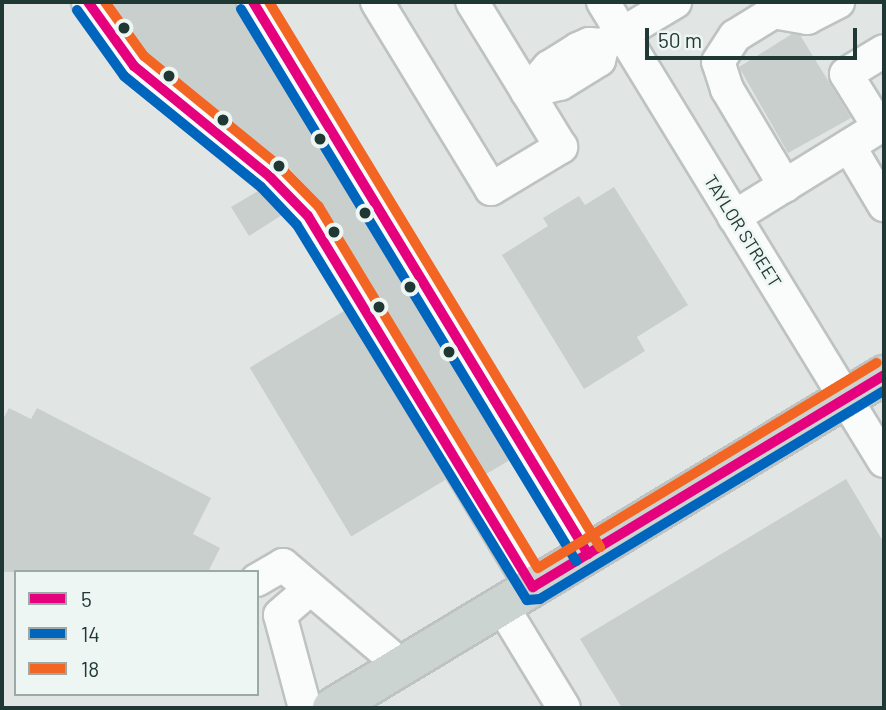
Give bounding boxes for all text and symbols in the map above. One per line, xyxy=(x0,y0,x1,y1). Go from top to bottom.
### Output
scale bar xyxy=(648,14,860,58)
unlabelled marker xyxy=(117,21,131,35)
text: 50 m xyxy=(658,27,702,52)
unlabelled marker xyxy=(162,69,176,83)
unlabelled marker xyxy=(216,113,230,127)
unlabelled marker xyxy=(313,132,327,146)
unlabelled marker xyxy=(272,159,286,173)
street label: TAYLOR STREET xyxy=(700,171,786,291)
unlabelled marker xyxy=(358,206,372,220)
unlabelled marker xyxy=(327,225,341,239)
unlabelled marker xyxy=(403,280,417,294)
unlabelled marker xyxy=(372,300,386,314)
unlabelled marker xyxy=(442,345,456,359)
legend xyxy=(14,570,259,696)
text: 5 xyxy=(81,586,92,611)
text: 14 xyxy=(81,621,100,646)
text: 18 xyxy=(81,656,99,681)

